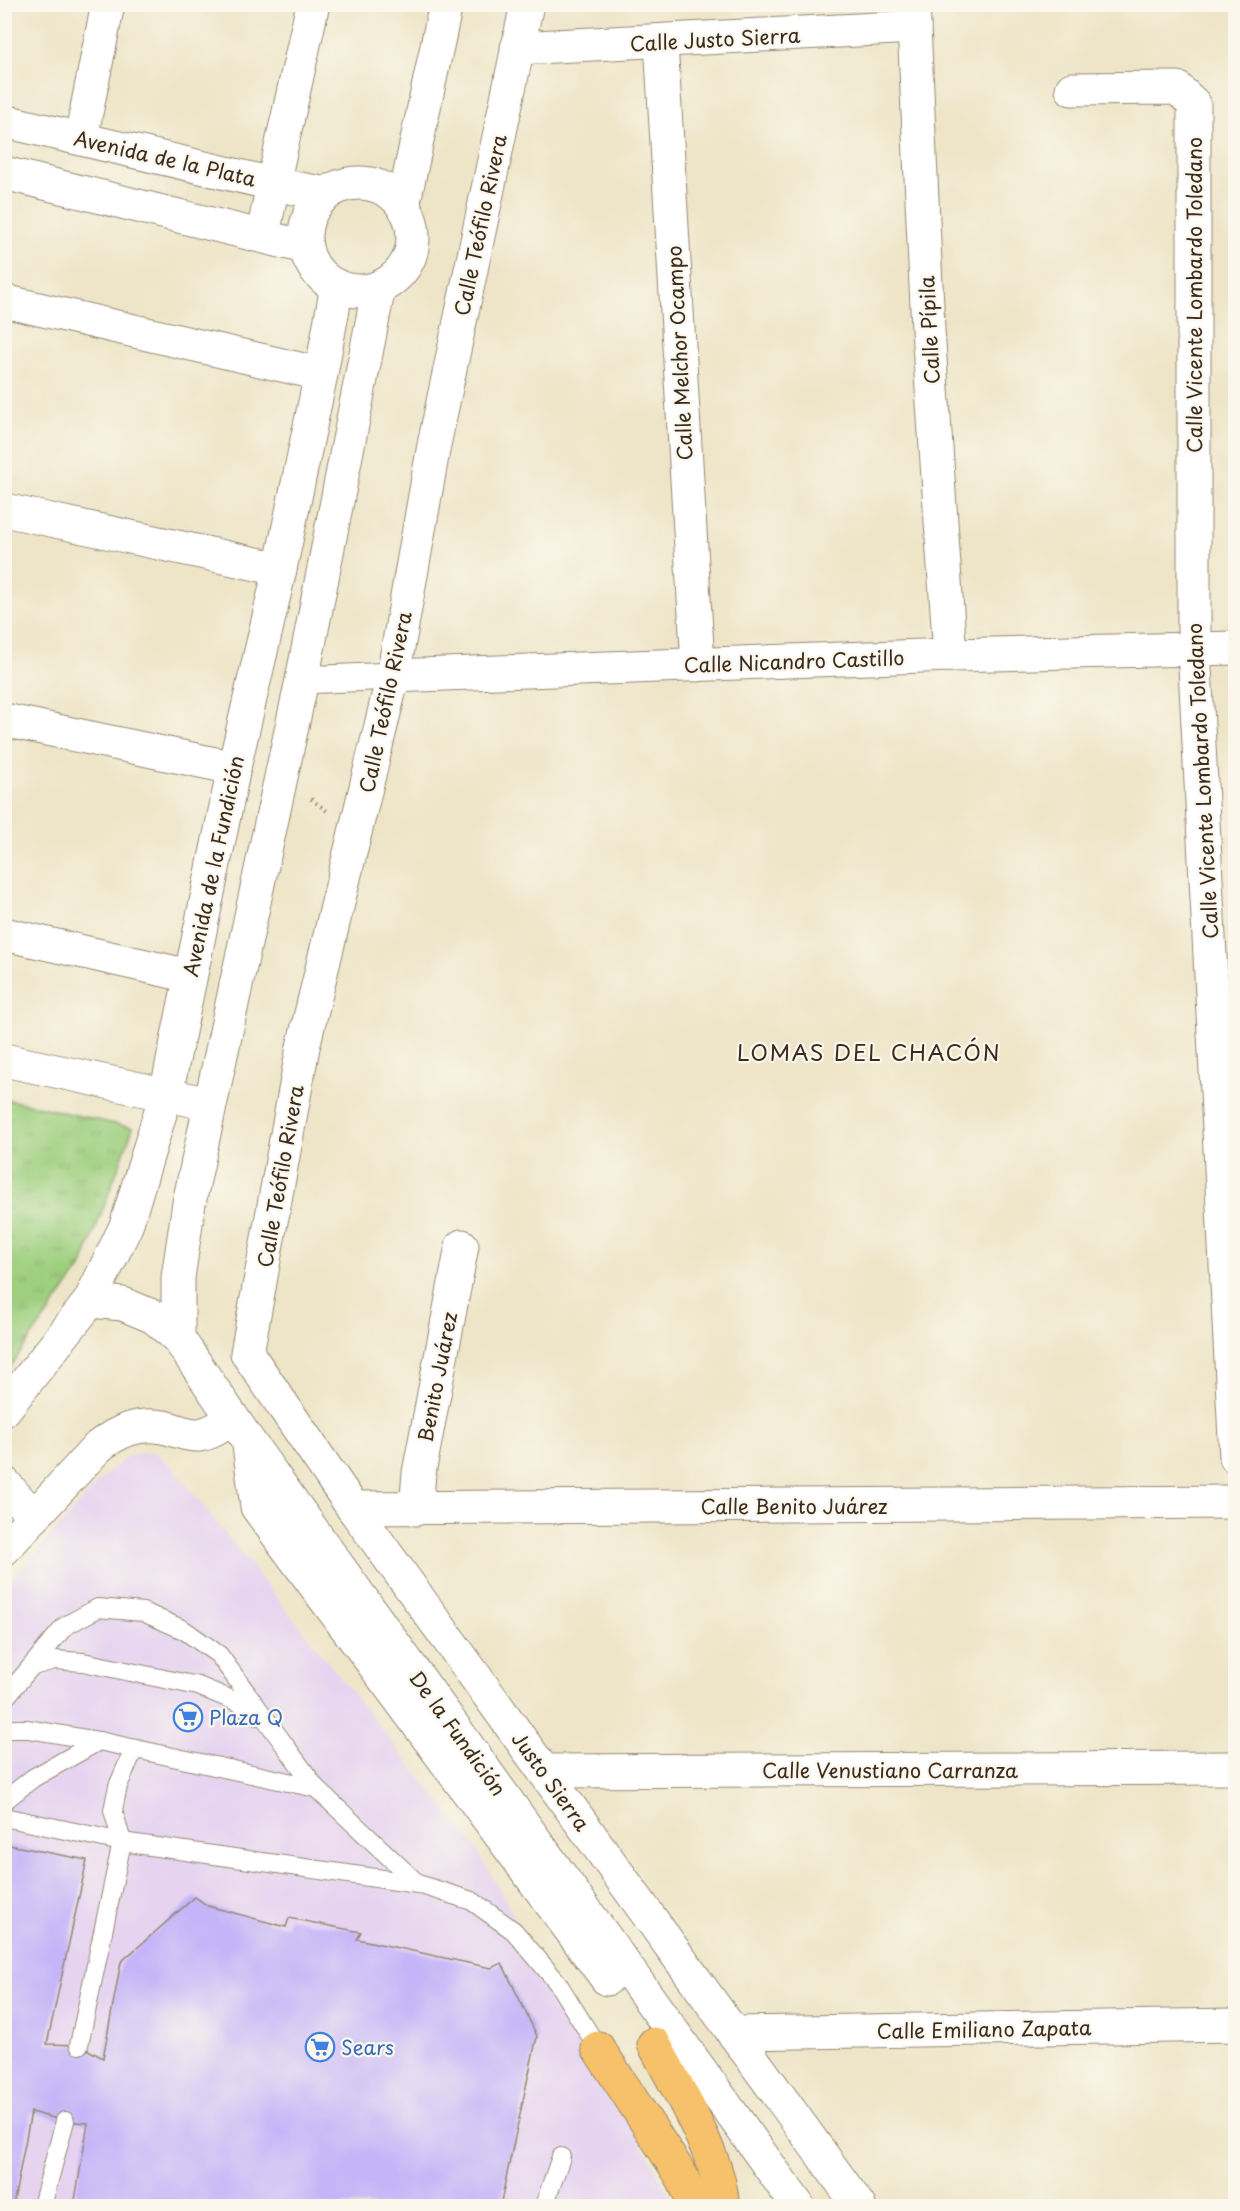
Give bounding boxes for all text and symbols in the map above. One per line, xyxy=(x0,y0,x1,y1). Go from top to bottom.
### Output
street label: Calle Justo Sierra xyxy=(629,20,801,58)
street label: Avenida de la Plata xyxy=(71,122,259,194)
street label: Calle Teófilo Rivera xyxy=(446,131,514,319)
street label: Calle Vicente Lombardo Toledano xyxy=(1179,137,1209,453)
street label: Calle Melchor Ocampo xyxy=(658,245,700,461)
street label: Calle Pípila xyxy=(911,275,947,385)
street label: Calle Teófilo Rivera xyxy=(351,608,419,796)
street label: Calle Vicente Lombardo Toledano xyxy=(1179,622,1225,940)
street label: Calle Nicandro Castillo xyxy=(683,642,905,680)
street label: Avenida de la Fundición xyxy=(175,753,251,979)
district label: LOMAS DEL CHACÓN xyxy=(737,1035,1001,1068)
street label: Calle Teófilo Rivera xyxy=(249,1082,311,1270)
street label: Benito Juárez xyxy=(410,1309,464,1445)
street label: Calle Benito Juárez xyxy=(700,1491,888,1521)
street label: De la Fundición xyxy=(402,1664,514,1802)
supermarket icon: Plaza Q xyxy=(172,1701,204,1733)
place label: Plaza Q xyxy=(209,1702,283,1732)
street label: Justo Sierra xyxy=(505,1725,598,1837)
street label: Calle Venustiano Carranza xyxy=(762,1755,1018,1785)
street label: Calle Emiliano Zapata xyxy=(876,2012,1092,2046)
supermarket icon: Sears xyxy=(304,2031,336,2063)
place label: Sears xyxy=(341,2032,394,2062)

